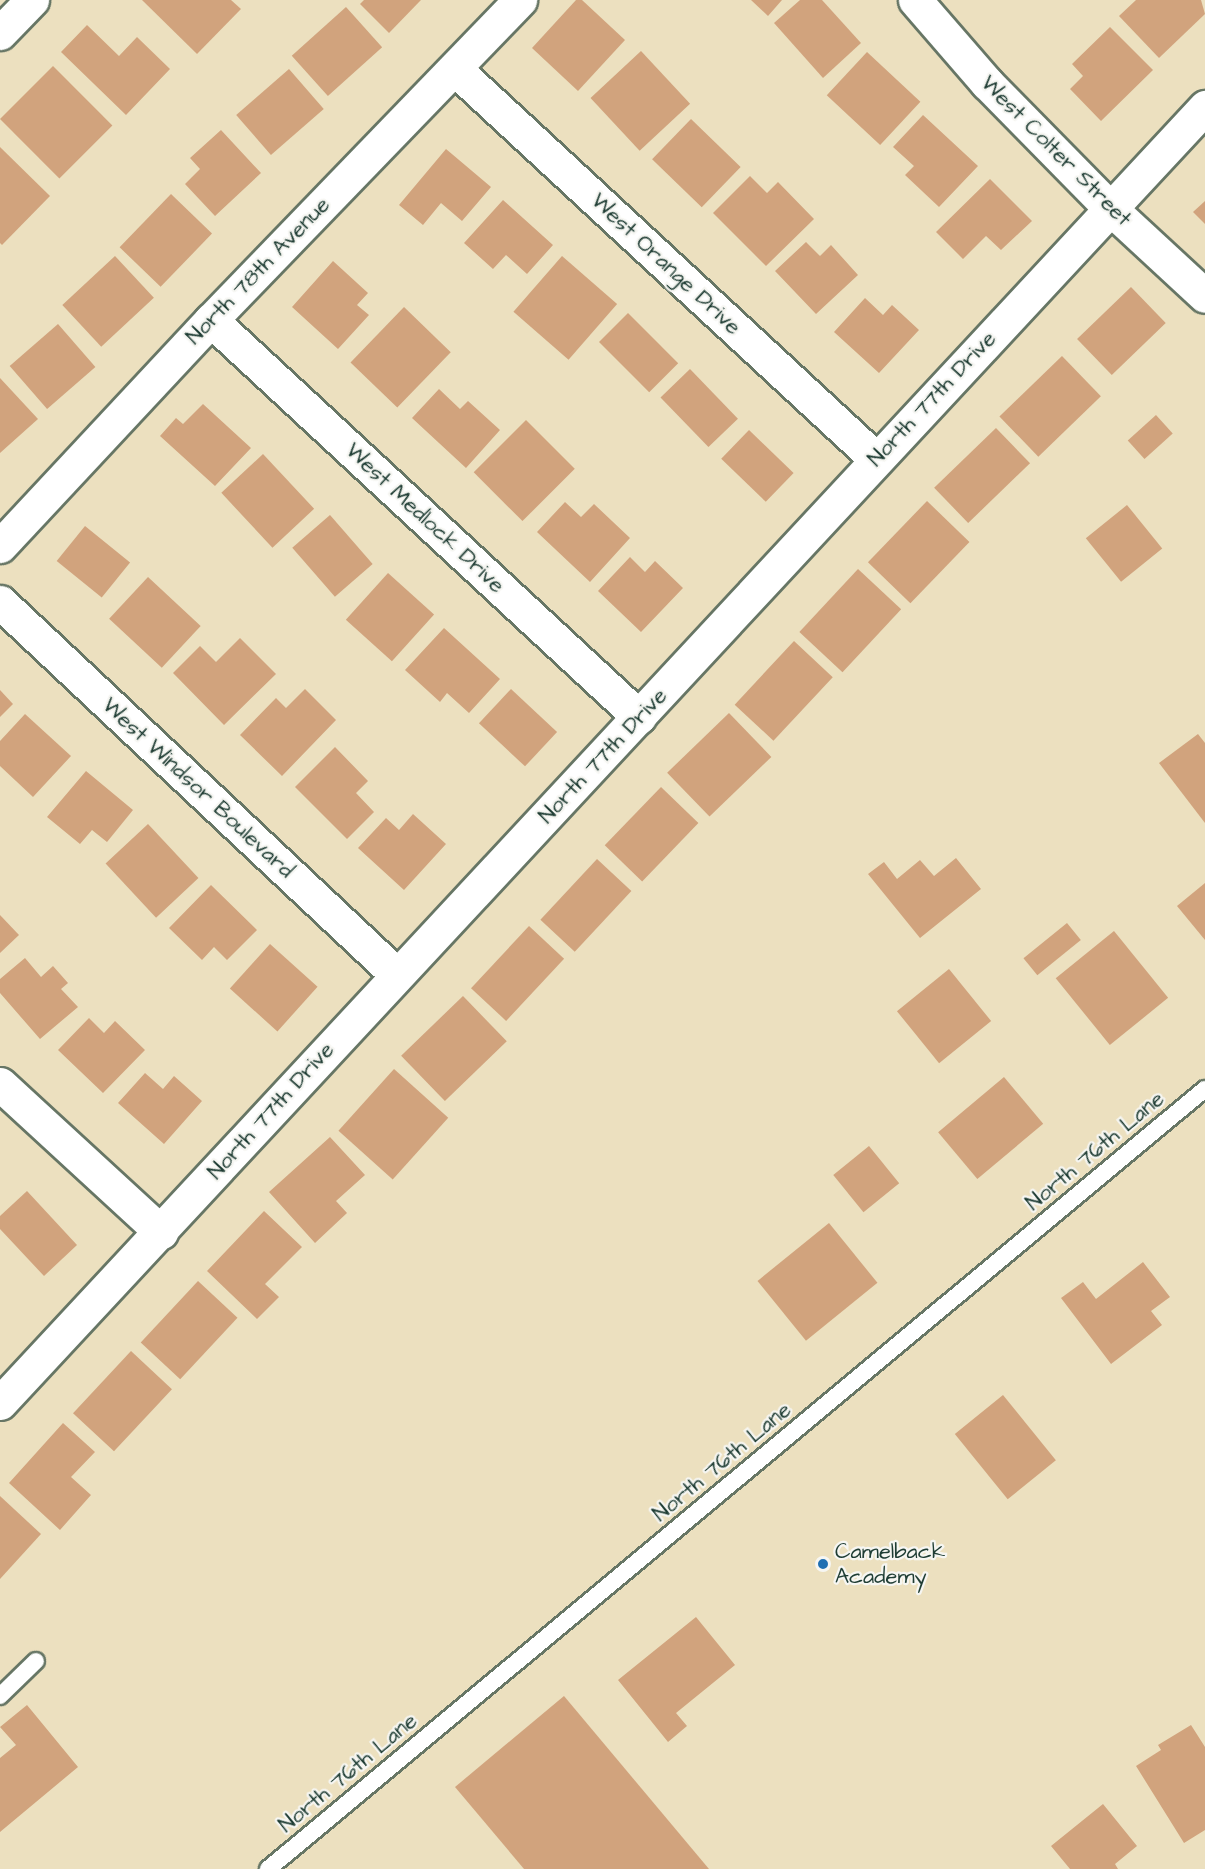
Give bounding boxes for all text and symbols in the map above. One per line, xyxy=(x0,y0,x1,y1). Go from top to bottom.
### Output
street label: West Colter Street xyxy=(975,70,1137,232)
street label: West Orange Drive xyxy=(586,188,746,340)
street label: North 78th Avenue xyxy=(181,192,335,350)
street label: North 77th Drive xyxy=(862,326,1002,472)
street label: West Medlock Drive xyxy=(340,437,510,599)
street label: North 77th Drive xyxy=(533,683,673,829)
street label: West Windsor Boulevard xyxy=(97,692,299,884)
street label: North 77th Drive xyxy=(202,1037,340,1185)
street label: North 76th Lane xyxy=(1021,1086,1169,1216)
street label: North 76th Lane xyxy=(648,1397,796,1527)
place label: Camelback Academy xyxy=(835,1538,945,1590)
marker: Camelback Academy xyxy=(816,1557,830,1571)
street label: North 76th Lane xyxy=(274,1708,422,1838)

